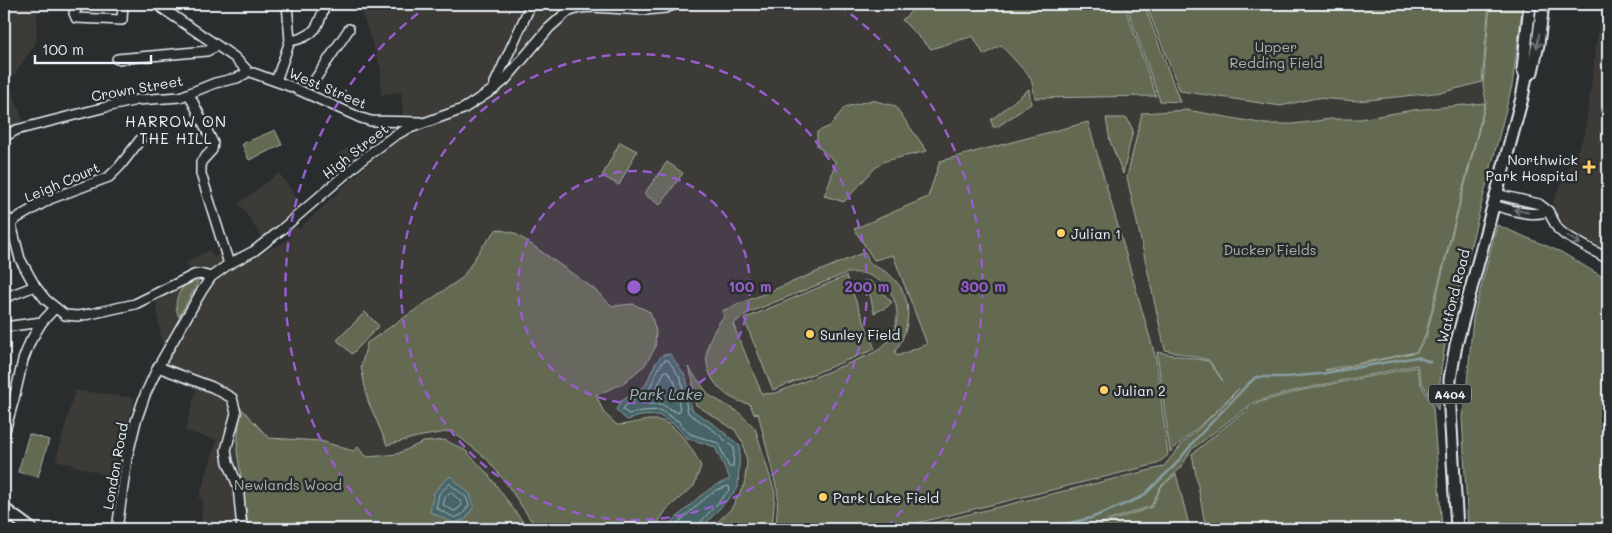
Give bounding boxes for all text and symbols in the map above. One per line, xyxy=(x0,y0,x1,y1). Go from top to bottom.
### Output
scale bar xyxy=(35,32,151,64)
one-way arrow xyxy=(1533,33,1543,49)
park label: Upper Redding Field xyxy=(1229,37,1323,72)
text: 100 m xyxy=(42,39,84,59)
street label: West Street xyxy=(286,63,370,113)
street label: Crown Street xyxy=(90,71,184,105)
district label: HARROW ON THE HILL xyxy=(125,111,227,148)
street label: High Street xyxy=(318,119,392,183)
place label: Northwick Park Hospital xyxy=(1485,150,1578,185)
street label: Leigh Court xyxy=(21,158,103,206)
marker: Northwick Park Hospital xyxy=(1582,160,1596,174)
one-way arrow xyxy=(1513,206,1529,215)
place label: Julian 1 xyxy=(1071,224,1121,243)
marker: Julian 1 xyxy=(1055,227,1067,239)
one-way arrow xyxy=(1566,235,1580,245)
park label: Ducker Fields xyxy=(1223,240,1317,259)
street label: Watford Road xyxy=(1432,247,1474,345)
text: 100 m xyxy=(728,276,772,296)
text: 200 m xyxy=(845,276,890,296)
text: 300 m xyxy=(960,276,1006,296)
centre of rings xyxy=(625,278,643,296)
place label: Sunley Field xyxy=(820,325,901,344)
marker: Sunley Field xyxy=(804,328,816,340)
place label: Julian 2 xyxy=(1114,381,1166,400)
water label: Park Lake xyxy=(629,384,703,404)
marker: Julian 2 xyxy=(1098,384,1110,396)
road number: A404 xyxy=(1429,384,1471,404)
street label: London Road xyxy=(98,421,132,511)
park label: Newlands Wood xyxy=(234,475,342,494)
place label: Park Lake Field xyxy=(833,488,939,507)
marker: Park Lake Field xyxy=(817,491,829,503)

